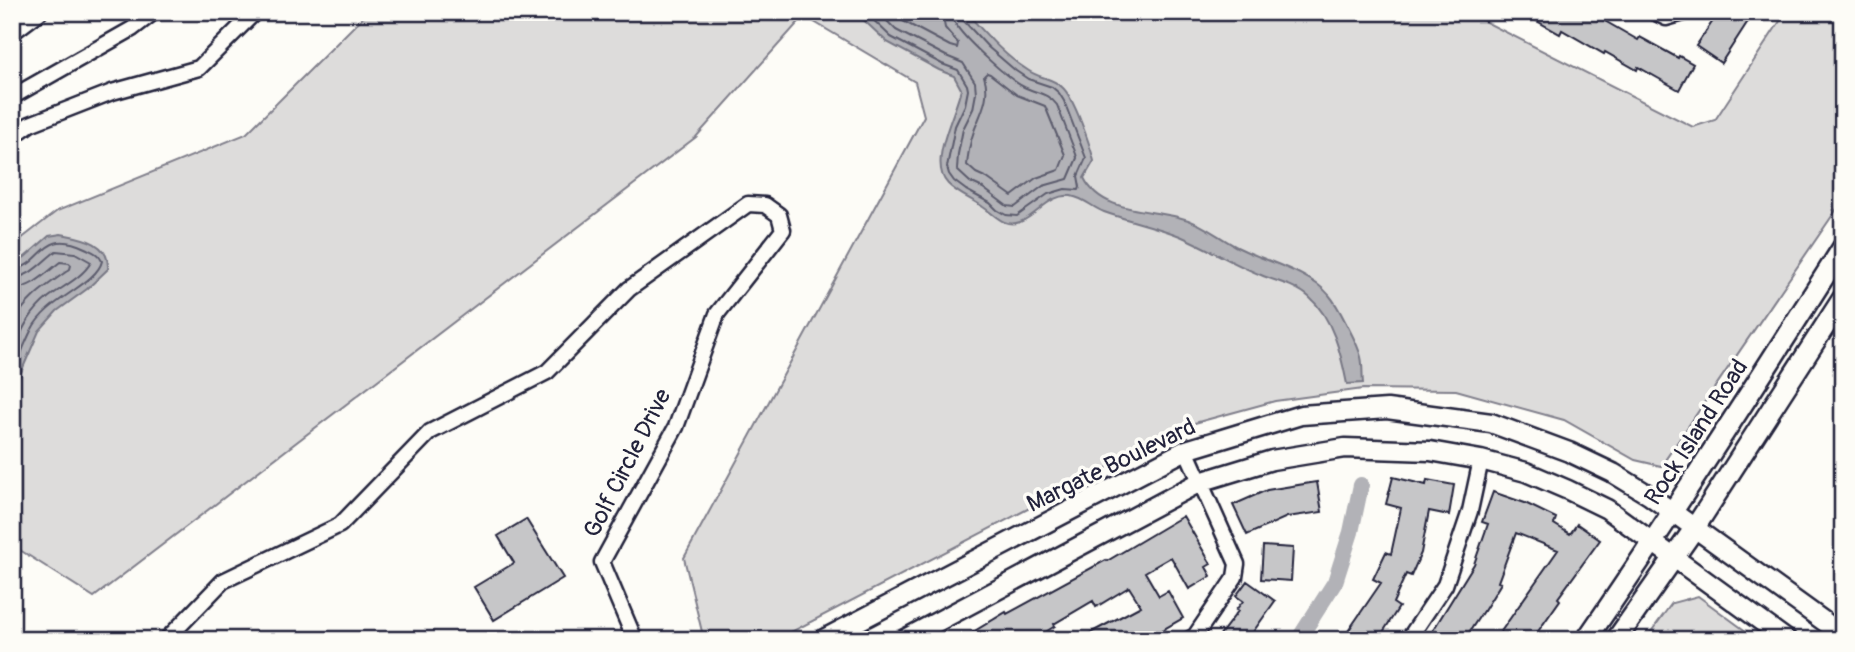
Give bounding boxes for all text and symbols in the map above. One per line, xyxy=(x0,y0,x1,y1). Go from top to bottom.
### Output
street label: Rock Island Road xyxy=(1638,354,1754,511)
street label: Golf Circle Drive xyxy=(577,384,678,543)
street label: Margate Boulevard xyxy=(1022,412,1200,519)

